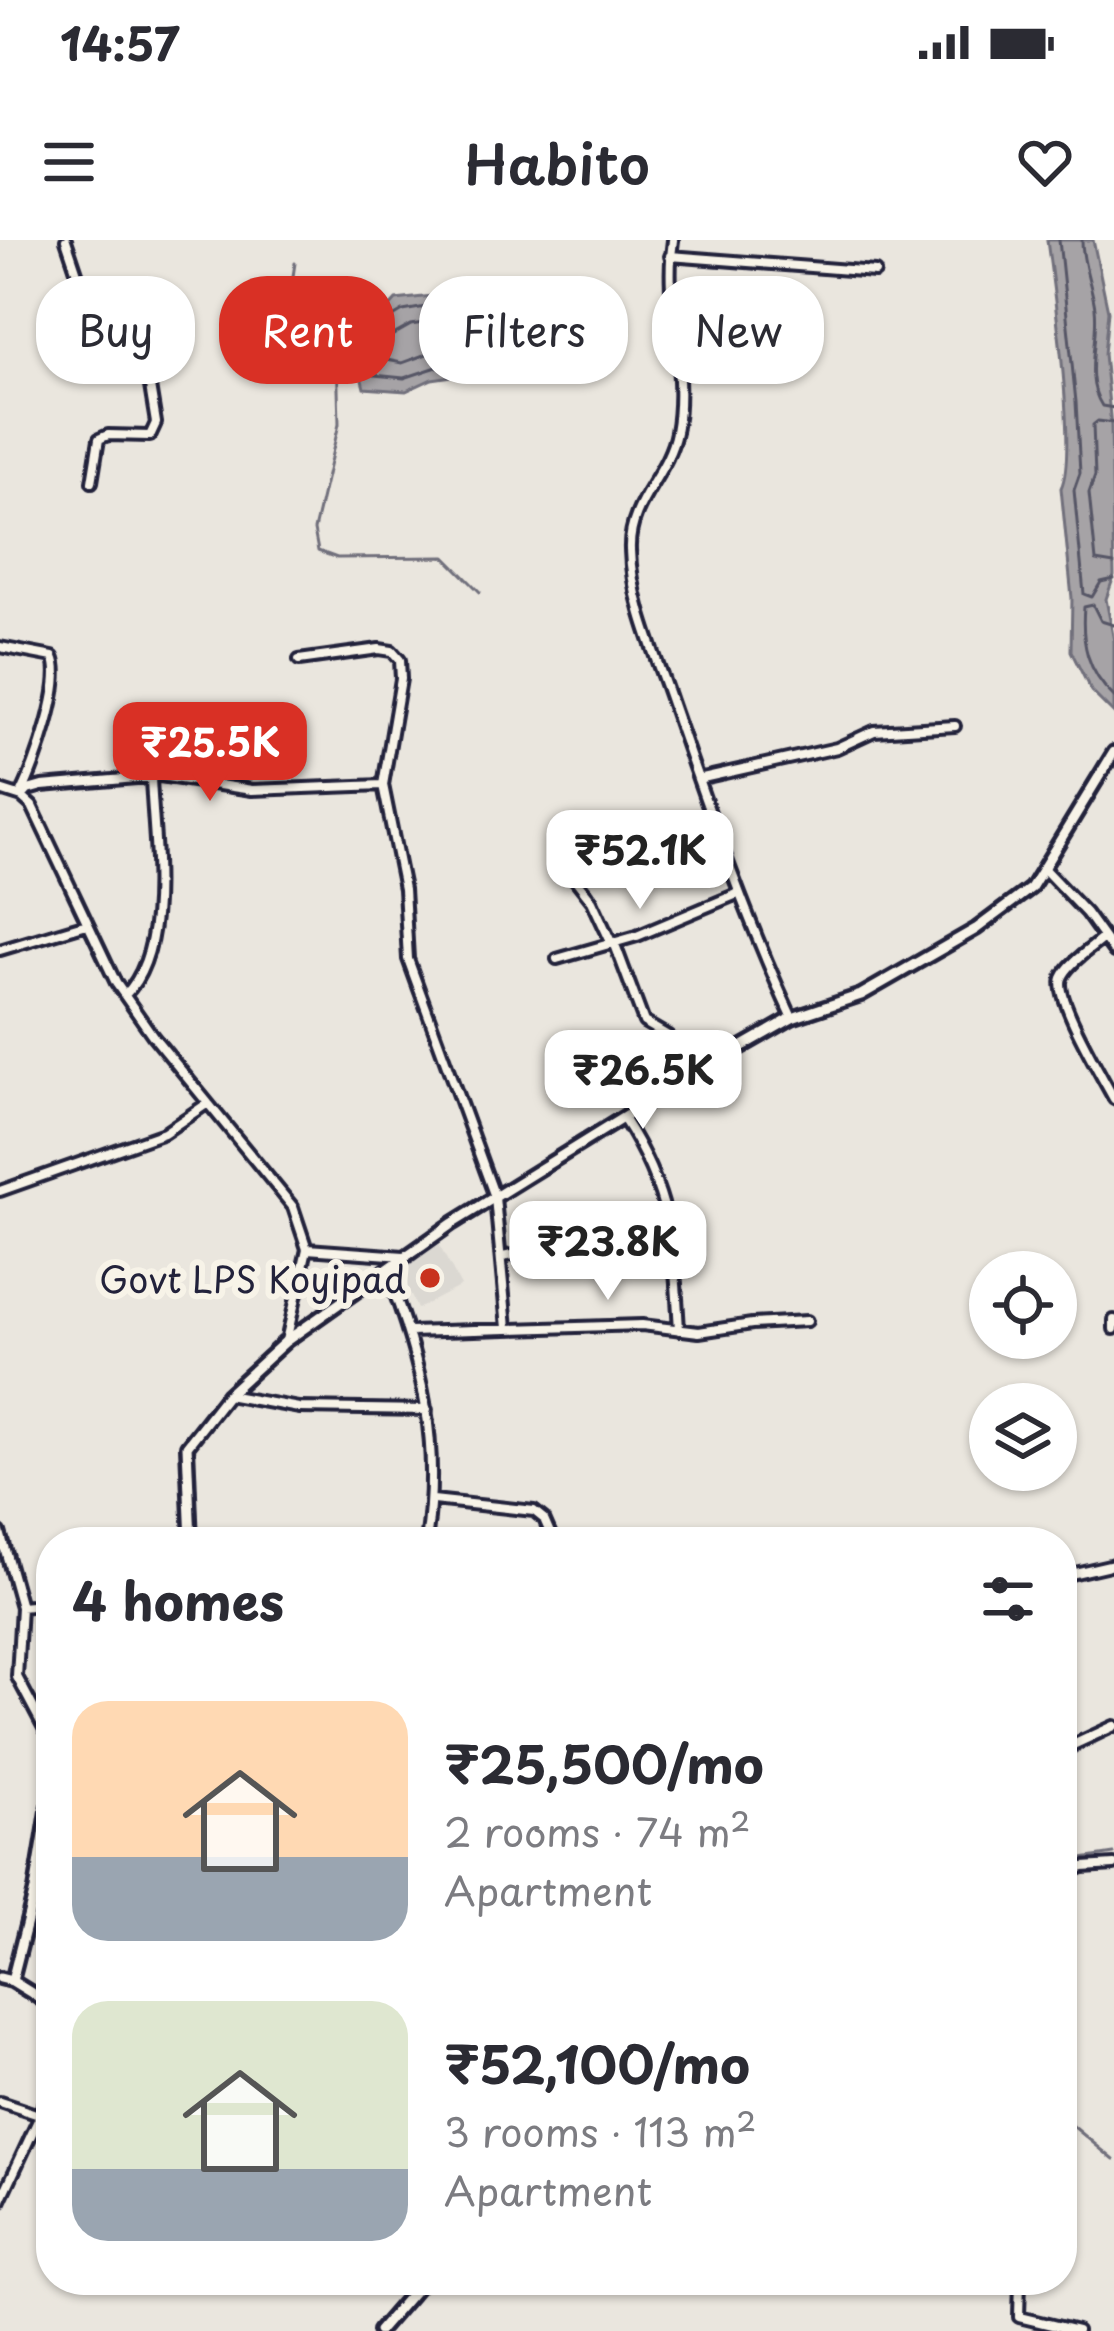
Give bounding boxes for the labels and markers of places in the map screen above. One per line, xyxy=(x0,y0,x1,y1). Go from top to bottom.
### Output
pin: ₹25.5K xyxy=(112,702,308,804)
pin: ₹52.1K xyxy=(542,810,738,912)
pin: ₹26.5K xyxy=(545,1030,741,1132)
pin: ₹23.8K xyxy=(510,1201,706,1303)
place label: Govt LPS Koyipad xyxy=(99,1251,406,1305)
marker: Govt LPS Koyipad xyxy=(417,1265,443,1291)

